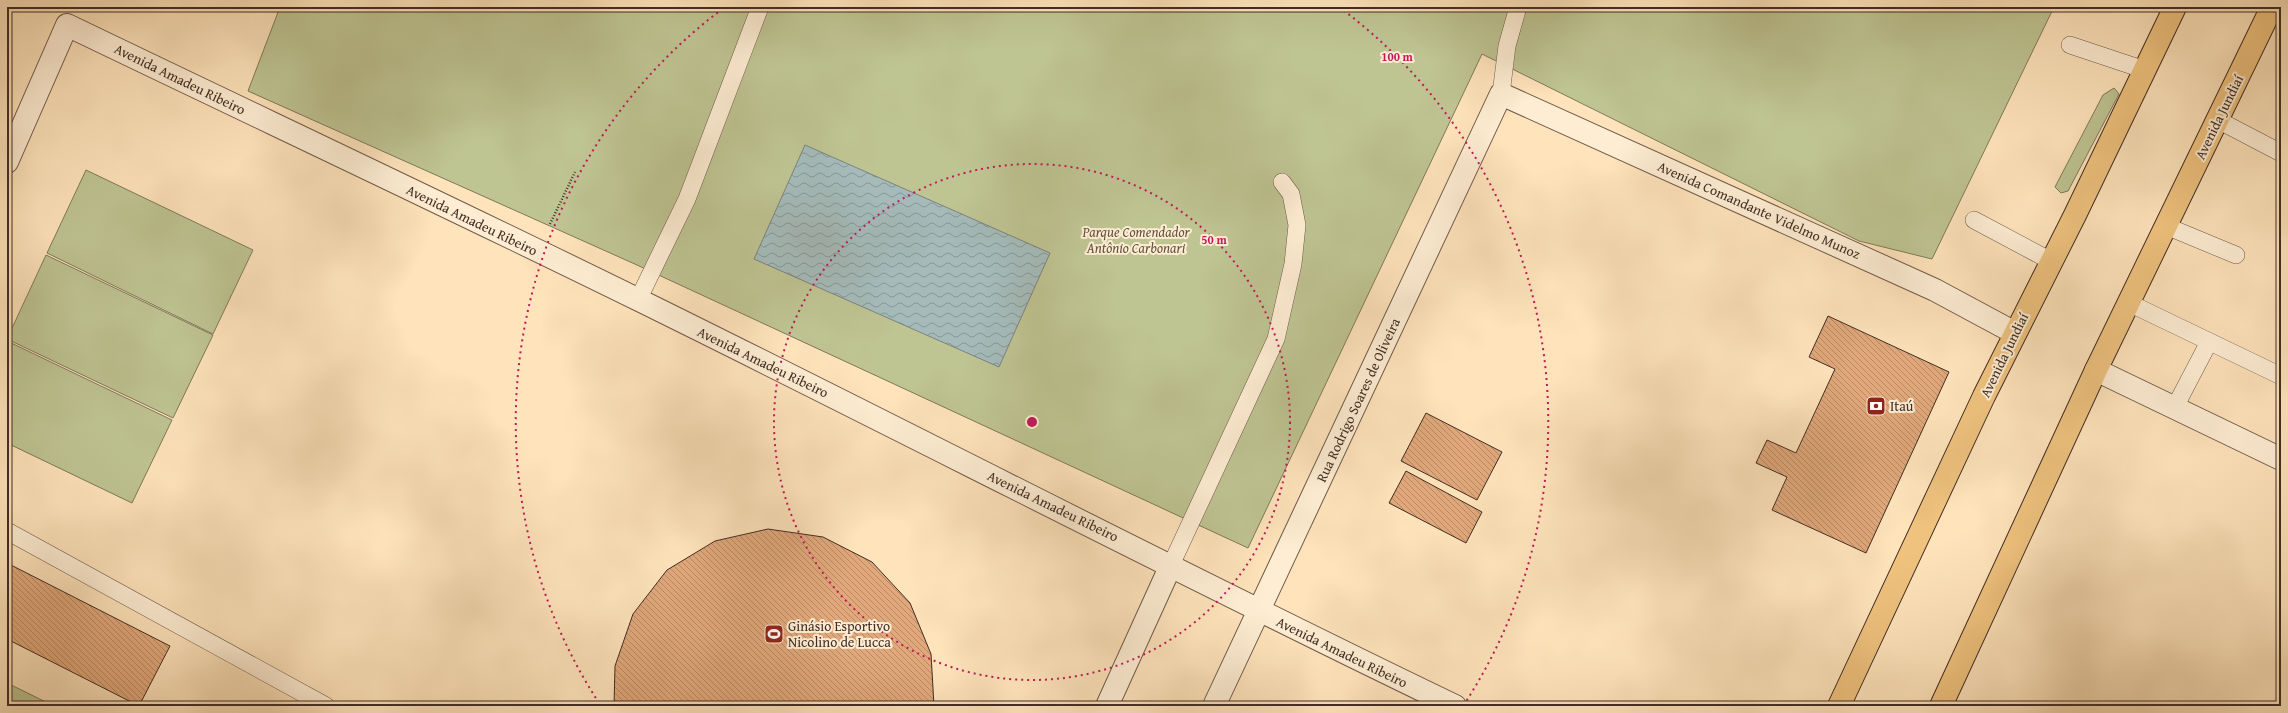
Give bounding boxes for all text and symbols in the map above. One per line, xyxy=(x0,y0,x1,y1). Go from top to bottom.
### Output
street label: Avenida Amadeu Ribeiro xyxy=(111,39,249,119)
text: 100 m xyxy=(1381,48,1414,65)
street label: Avenida Jundiaí xyxy=(2190,70,2249,163)
street label: Avenida Comandante Videlmo Munoz xyxy=(1654,156,1864,264)
street label: Avenida Amadeu Ribeiro xyxy=(403,180,541,260)
park label: Parque Comendador Antônio Carbonari xyxy=(1081,222,1190,258)
text: 50 m xyxy=(1201,231,1227,248)
street label: Avenida Jundiaí xyxy=(1975,308,2034,401)
street label: Rua Rodrigo Soares de Oliveira xyxy=(1311,314,1405,485)
street label: Avenida Amadeu Ribeiro xyxy=(694,322,832,402)
bank icon: Itaú xyxy=(1865,395,1887,417)
place label: Itaú xyxy=(1890,396,1914,416)
centre of rings xyxy=(1025,415,1039,429)
street label: Avenida Amadeu Ribeiro xyxy=(984,466,1122,546)
street label: Avenida Amadeu Ribeiro xyxy=(1273,612,1411,692)
place label: Ginásio Esportivo Nicolino de Lucca xyxy=(788,616,891,652)
sports icon: Ginásio Esportivo Nicolino de Lucca xyxy=(763,623,785,645)

